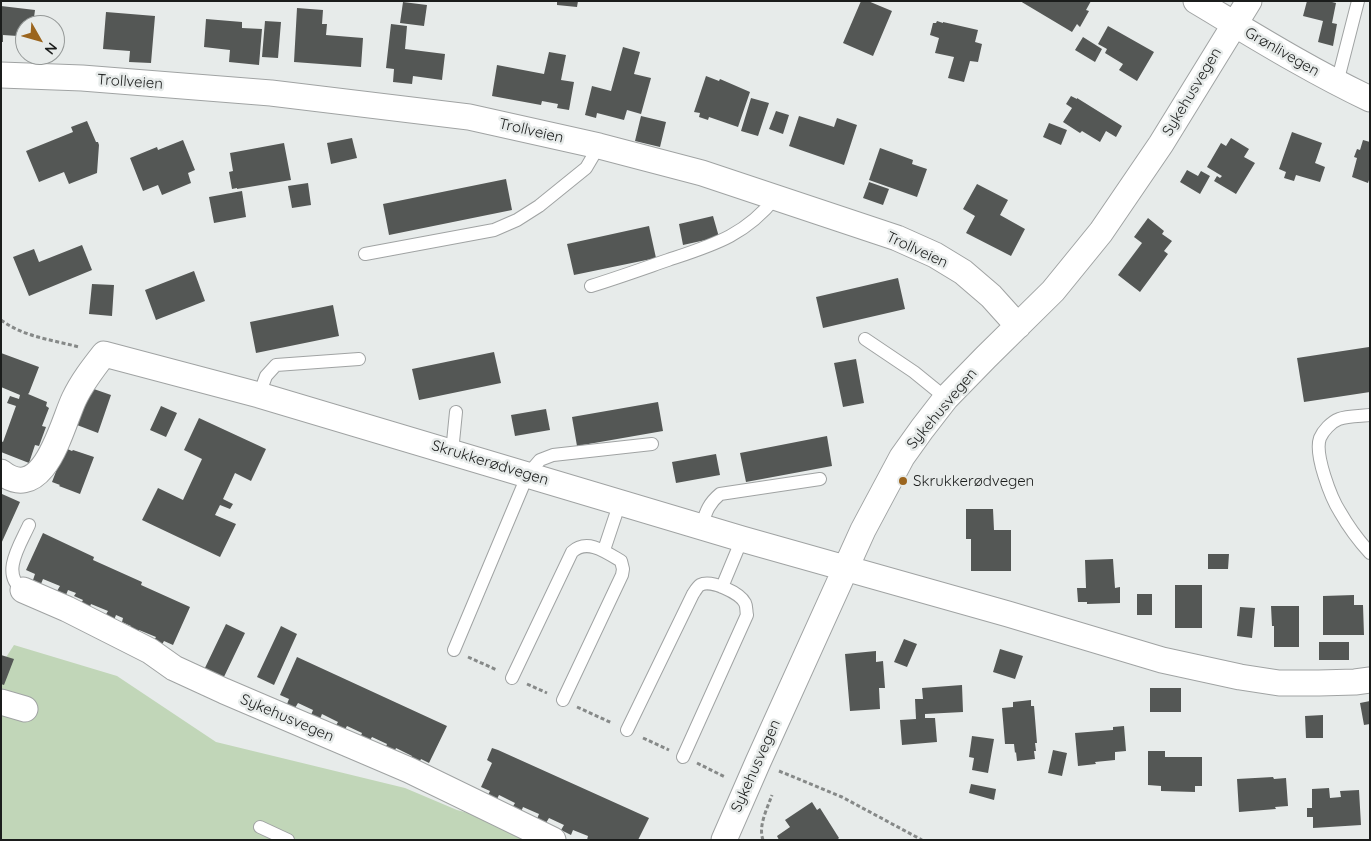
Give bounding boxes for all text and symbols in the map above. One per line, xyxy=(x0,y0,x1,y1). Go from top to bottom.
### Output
north arrow xyxy=(15,15,65,65)
street label: Grønlivegen xyxy=(1242,23,1322,81)
text: N xyxy=(41,39,61,58)
street label: Sykehusvegen xyxy=(1159,45,1225,139)
street label: Trollveien xyxy=(97,71,163,93)
street label: Trollveien xyxy=(497,115,565,147)
street label: Trollveien xyxy=(883,228,951,272)
street label: Sykehusvegen xyxy=(903,365,981,453)
street label: Skrukkerødvegen xyxy=(429,437,551,489)
place label: Skrukkerødvegen xyxy=(913,472,1034,490)
marker: Skrukkerødvegen xyxy=(897,475,909,487)
street label: Sykehusvegen xyxy=(238,690,336,746)
street label: Sykehusvegen xyxy=(728,717,784,815)

